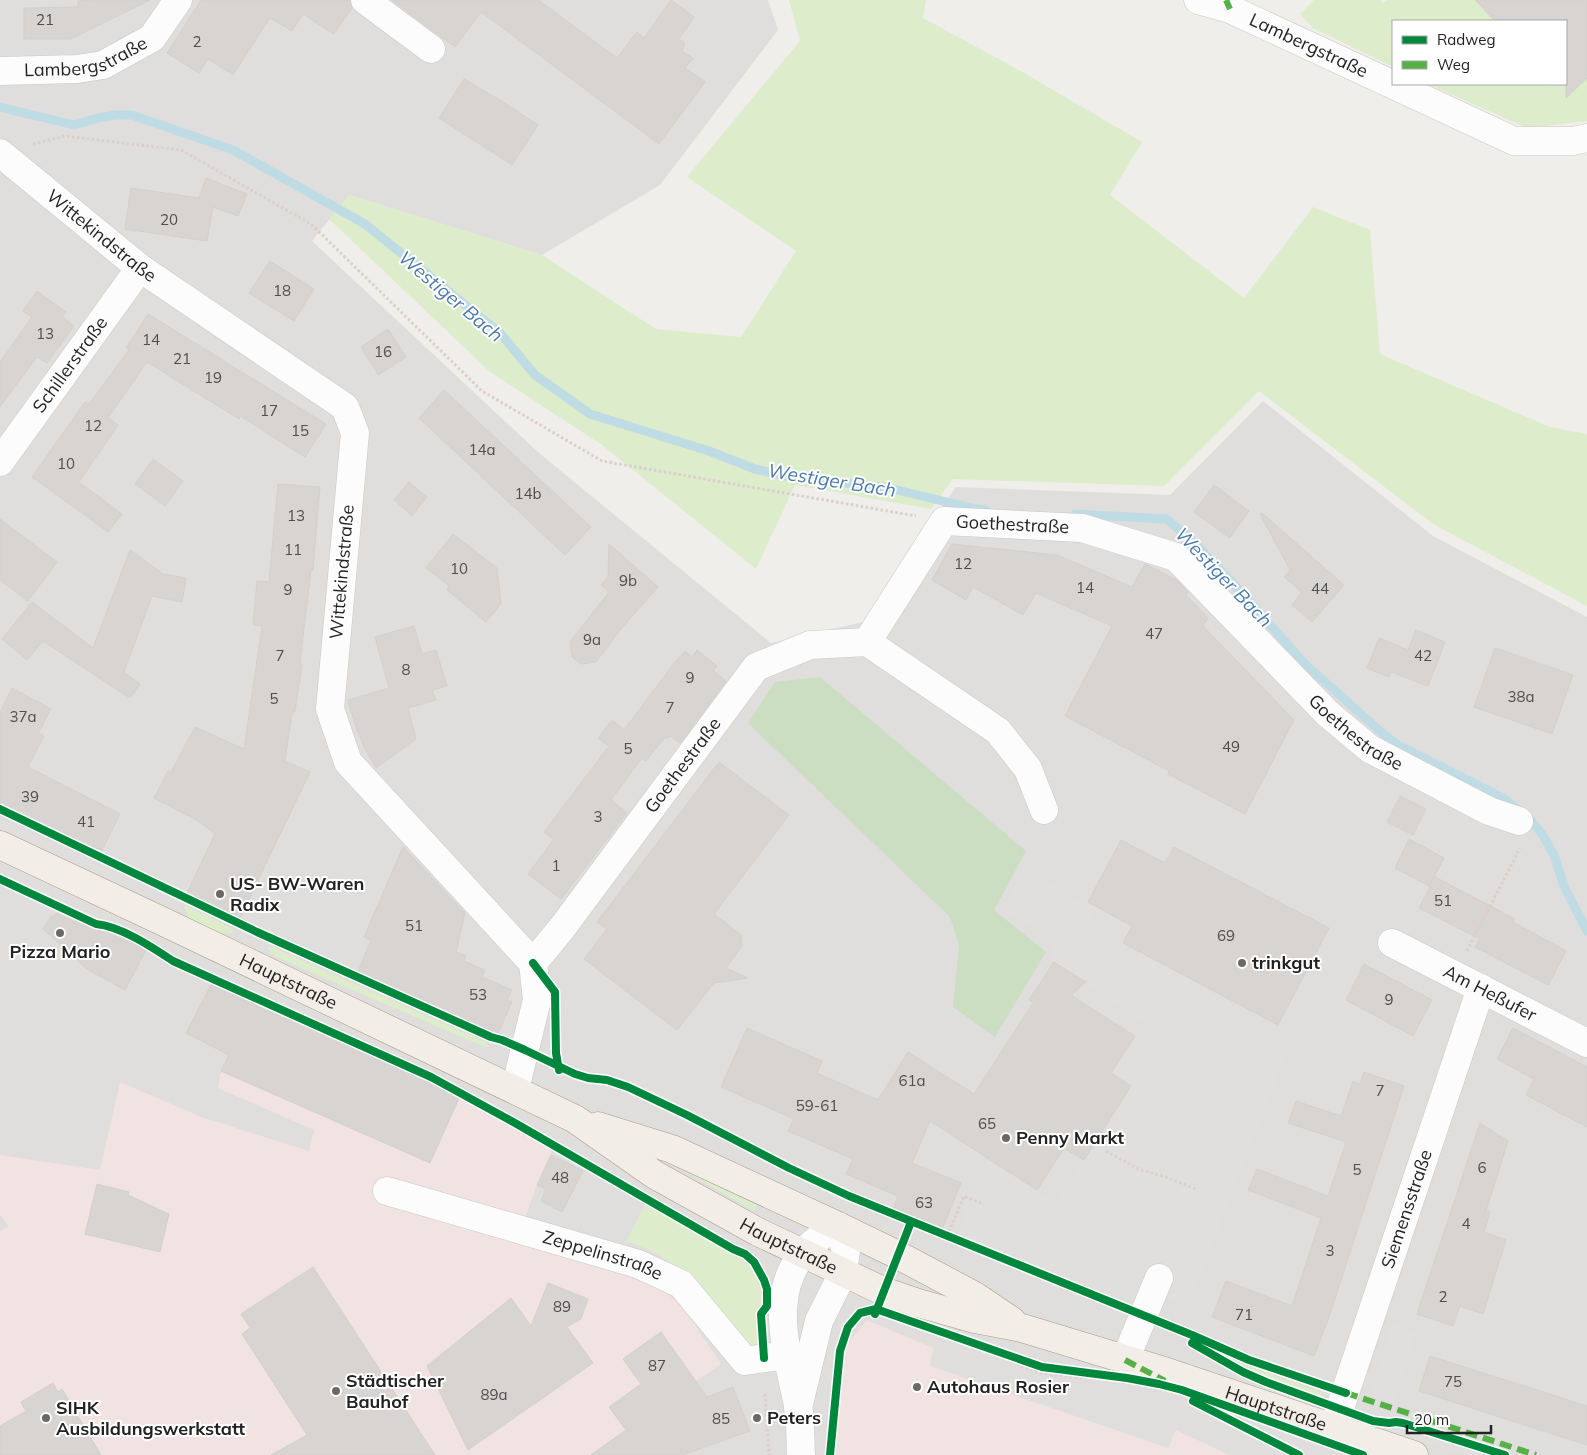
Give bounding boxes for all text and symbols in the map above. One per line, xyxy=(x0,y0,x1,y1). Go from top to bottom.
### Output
street label: Lambergstraße xyxy=(1246,8,1372,83)
house number: 21 xyxy=(36,10,54,29)
legend xyxy=(1392,20,1567,85)
text: Radweg xyxy=(1437,30,1495,49)
street label: Lambergstraße xyxy=(24,31,151,81)
house number: 2 xyxy=(192,32,202,51)
text: Weg xyxy=(1437,55,1470,74)
street label: Wittekindstraße xyxy=(42,184,161,287)
house number: 20 xyxy=(160,210,178,229)
water label: Westiger Bach xyxy=(394,245,508,347)
house number: 18 xyxy=(273,281,291,300)
street label: Schillerstraße xyxy=(27,312,112,417)
house number: 13 xyxy=(36,324,54,343)
house number: 14 xyxy=(142,330,160,349)
house number: 16 xyxy=(374,342,392,361)
house number: 21 xyxy=(173,349,191,368)
house number: 19 xyxy=(204,368,222,387)
house number: 17 xyxy=(260,401,278,420)
house number: 12 xyxy=(84,416,102,435)
house number: 15 xyxy=(291,421,309,440)
house number: 14a xyxy=(468,440,496,459)
house number: 10 xyxy=(57,454,75,473)
water label: Westiger Bach xyxy=(766,458,898,502)
house number: 14b xyxy=(514,484,542,503)
street label: Wittekindstraße xyxy=(324,504,359,640)
house number: 13 xyxy=(287,506,305,525)
street label: Goethestraße xyxy=(955,510,1070,538)
water label: Westiger Bach xyxy=(1170,522,1278,632)
house number: 11 xyxy=(284,540,302,559)
house number: 12 xyxy=(954,554,972,573)
house number: 10 xyxy=(450,559,468,578)
house number: 9b xyxy=(619,571,637,590)
house number: 14 xyxy=(1076,578,1094,597)
house number: 44 xyxy=(1311,579,1329,598)
house number: 9 xyxy=(283,580,293,599)
house number: 47 xyxy=(1145,624,1163,643)
house number: 9a xyxy=(583,630,601,649)
house number: 7 xyxy=(275,646,285,665)
house number: 42 xyxy=(1414,646,1432,665)
house number: 8 xyxy=(401,660,411,679)
house number: 9 xyxy=(685,668,695,687)
house number: 38a xyxy=(1507,687,1535,706)
house number: 5 xyxy=(269,689,279,708)
street label: Goethestraße xyxy=(1304,689,1407,775)
house number: 7 xyxy=(665,698,675,717)
house number: 37a xyxy=(9,707,37,726)
street label: Goethestraße xyxy=(639,713,726,818)
house number: 49 xyxy=(1222,737,1240,756)
house number: 5 xyxy=(623,739,633,758)
house number: 39 xyxy=(21,787,39,806)
house number: 3 xyxy=(593,807,603,826)
house number: 41 xyxy=(77,812,95,831)
house number: 1 xyxy=(551,856,561,875)
place label: US- BW-Waren Radix xyxy=(230,872,364,916)
marker: US- BW-Waren Radix xyxy=(214,888,226,900)
house number: 51 xyxy=(1434,891,1452,910)
house number: 51 xyxy=(405,916,423,935)
house number: 69 xyxy=(1217,926,1235,945)
marker: Pizza Mario xyxy=(54,927,66,939)
place label: Pizza Mario xyxy=(10,940,110,963)
street label: Hauptstraße xyxy=(236,948,341,1014)
place label: trinkgut xyxy=(1252,951,1320,974)
marker: trinkgut xyxy=(1236,957,1248,969)
street label: Am Heßufer xyxy=(1440,959,1541,1026)
house number: 53 xyxy=(469,985,487,1004)
house number: 9 xyxy=(1384,990,1394,1009)
house number: 61a xyxy=(898,1071,926,1090)
house number: 7 xyxy=(1375,1081,1385,1100)
house number: 59-61 xyxy=(796,1096,838,1115)
house number: 65 xyxy=(978,1114,996,1133)
place label: Penny Markt xyxy=(1016,1126,1124,1149)
marker: Penny Markt xyxy=(1000,1132,1012,1144)
street label: Siemensstraße xyxy=(1376,1146,1437,1271)
house number: 6 xyxy=(1477,1158,1487,1177)
house number: 5 xyxy=(1352,1160,1362,1179)
house number: 48 xyxy=(551,1168,569,1187)
house number: 63 xyxy=(915,1193,933,1212)
street label: Hauptstraße xyxy=(736,1212,841,1279)
house number: 4 xyxy=(1461,1214,1471,1233)
street label: Zeppelinstraße xyxy=(540,1225,666,1285)
house number: 3 xyxy=(1325,1241,1335,1260)
house number: 2 xyxy=(1438,1287,1448,1306)
house number: 89 xyxy=(553,1297,571,1316)
house number: 71 xyxy=(1235,1305,1253,1324)
house number: 87 xyxy=(648,1356,666,1375)
place label: Städtischer Bauhof xyxy=(346,1369,445,1413)
house number: 75 xyxy=(1444,1372,1462,1391)
place label: Autohaus Rosier xyxy=(927,1375,1070,1398)
street label: Hauptstraße xyxy=(1222,1380,1330,1436)
marker: Autohaus Rosier xyxy=(911,1381,923,1393)
marker: Städtischer Bauhof xyxy=(330,1385,342,1397)
house number: 89a xyxy=(480,1385,508,1404)
place label: SIHK Ausbildungswerkstatt xyxy=(56,1396,245,1440)
scale bar xyxy=(1407,1402,1491,1434)
place label: Peters xyxy=(767,1406,821,1429)
house number: 85 xyxy=(712,1409,730,1428)
text: 20 m xyxy=(1414,1410,1449,1429)
marker: SIHK Ausbildungswerkstatt xyxy=(40,1412,52,1424)
marker: Peters xyxy=(751,1412,763,1424)

